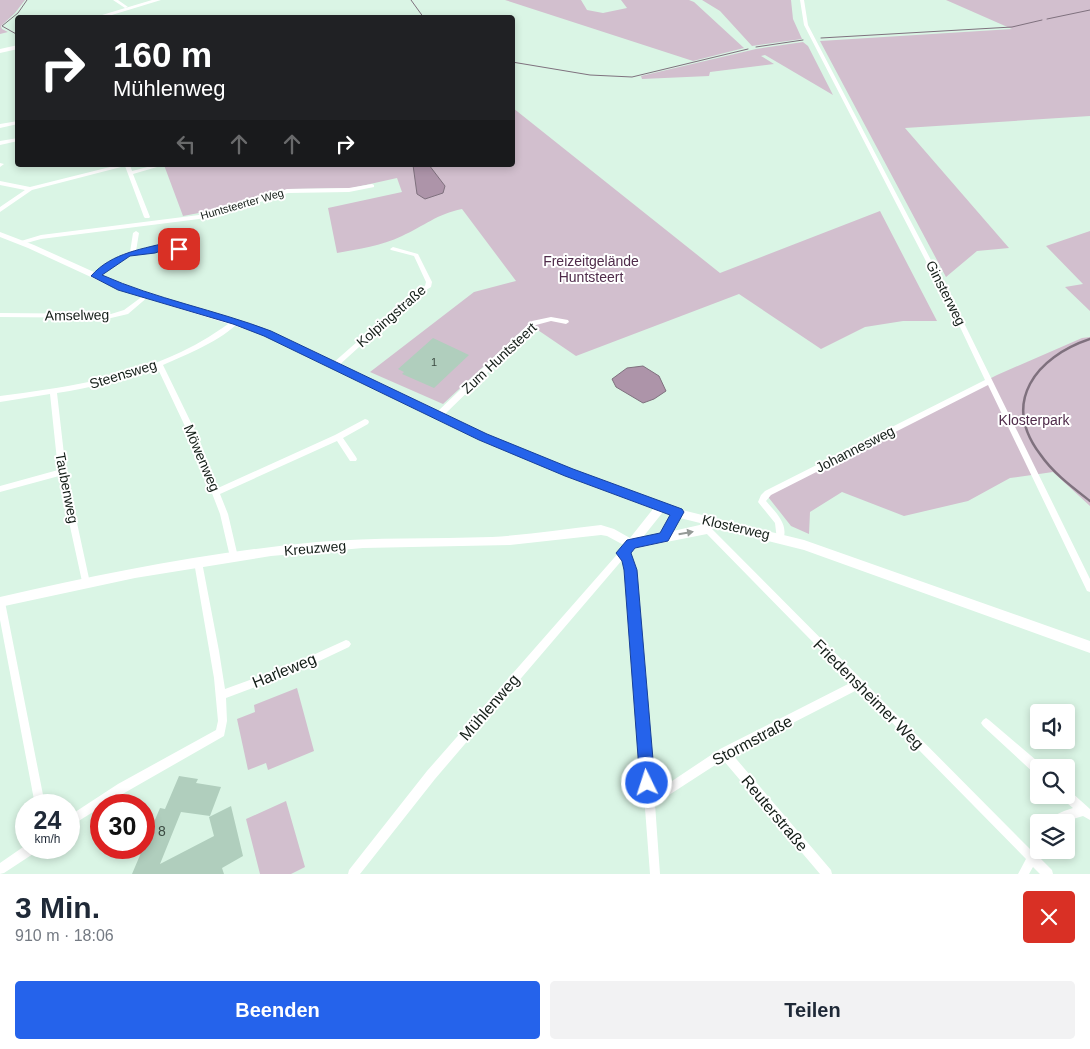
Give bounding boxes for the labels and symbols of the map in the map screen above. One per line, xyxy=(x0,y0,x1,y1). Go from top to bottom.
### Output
street label: Huntsteerter Weg xyxy=(199,186,285,222)
pin xyxy=(158,228,200,270)
park label: Freizeitgelände Huntsteert xyxy=(543,253,639,285)
street label: Ginsterweg xyxy=(923,258,969,328)
street label: Kolpingstraße xyxy=(353,281,429,350)
street label: Amselweg xyxy=(45,306,109,324)
street label: Zum Huntsteert xyxy=(458,319,540,397)
street label: Steensweg xyxy=(88,356,158,392)
house number: 1 xyxy=(431,356,437,368)
park label: Klosterpark xyxy=(999,412,1070,428)
street label: Möwenweg xyxy=(181,422,223,494)
street label: Johannesweg xyxy=(813,422,897,476)
street label: Taubenweg xyxy=(52,451,82,525)
street label: Klosterweg xyxy=(700,511,772,543)
one-way arrow xyxy=(678,528,694,536)
street label: Kreuzweg xyxy=(283,537,347,559)
street label: Friedensheimer Weg xyxy=(810,636,927,753)
street label: Harleweg xyxy=(250,650,319,691)
street label: Mühlenweg xyxy=(456,671,523,744)
street label: Stormstraße xyxy=(709,712,795,769)
position arrow xyxy=(620,756,672,808)
street label: Reuterstraße xyxy=(738,772,811,855)
speed limit sign: 30 xyxy=(90,794,155,859)
house number: 8 xyxy=(158,823,166,839)

